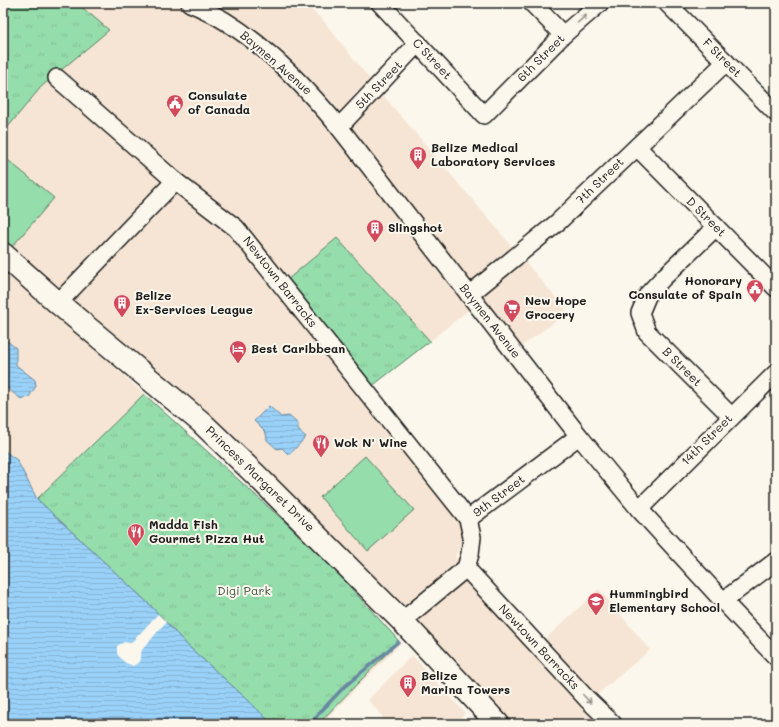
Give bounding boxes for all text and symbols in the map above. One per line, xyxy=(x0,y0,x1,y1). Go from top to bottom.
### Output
one-way arrow xyxy=(576,14,587,23)
street label: Baymen Avenue xyxy=(237,27,316,98)
street label: 6th Street xyxy=(513,30,568,85)
street label: C Street xyxy=(410,34,456,82)
street label: F Street xyxy=(700,34,746,80)
street label: 5th Street xyxy=(351,57,405,112)
place label: Consulate of Canada xyxy=(188,87,250,117)
public building icon: Consulate of Canada xyxy=(165,93,185,118)
place label: Belize Medical Laboratory Services xyxy=(431,139,555,169)
building icon: Belize Medical Laboratory Services xyxy=(408,145,428,170)
street label: 7th Street xyxy=(572,153,627,207)
street label: D Street xyxy=(683,193,730,240)
building icon: Slingshot xyxy=(365,218,385,243)
place label: Slingshot xyxy=(388,219,442,235)
street label: Newtown Barracks xyxy=(240,233,322,330)
place label: Honorary Consulate of Spain xyxy=(628,272,742,302)
public building icon: Honorary Consulate of Spain xyxy=(745,278,765,303)
street label: Baymen Avenue xyxy=(457,280,525,361)
place label: Belize Ex-Services League xyxy=(135,287,253,317)
place label: New Hope Grocery xyxy=(525,292,586,322)
building icon: Belize Ex-Services League xyxy=(112,293,132,318)
supermarket icon: New Hope Grocery xyxy=(502,298,522,323)
hotel icon: Best Caribbean xyxy=(228,339,248,364)
place label: Best Caribbean xyxy=(251,340,345,356)
street label: B Street xyxy=(660,343,706,389)
street label: 14th Street xyxy=(677,410,735,468)
street label: Princess Margaret Drive xyxy=(203,422,319,535)
restaurant icon: Wok N' Wine xyxy=(311,433,331,458)
place label: Wok N' Wine xyxy=(334,434,407,450)
street label: 9th Street xyxy=(469,470,528,520)
place label: Madda Fish Gourmet Pizza Hut xyxy=(149,516,264,546)
restaurant icon: Madda Fish Gourmet Pizza Hut xyxy=(126,522,146,547)
park label: Digi Park xyxy=(217,582,271,598)
place label: Hummingbird Elementary School xyxy=(609,585,720,615)
school or university icon: Hummingbird Elementary School xyxy=(586,591,606,616)
street label: Newtown Barracks xyxy=(496,600,584,693)
place label: Belize Marina Towers xyxy=(421,667,510,697)
building icon: Belize Marina Towers xyxy=(398,673,418,698)
one-way arrow xyxy=(582,694,592,704)

